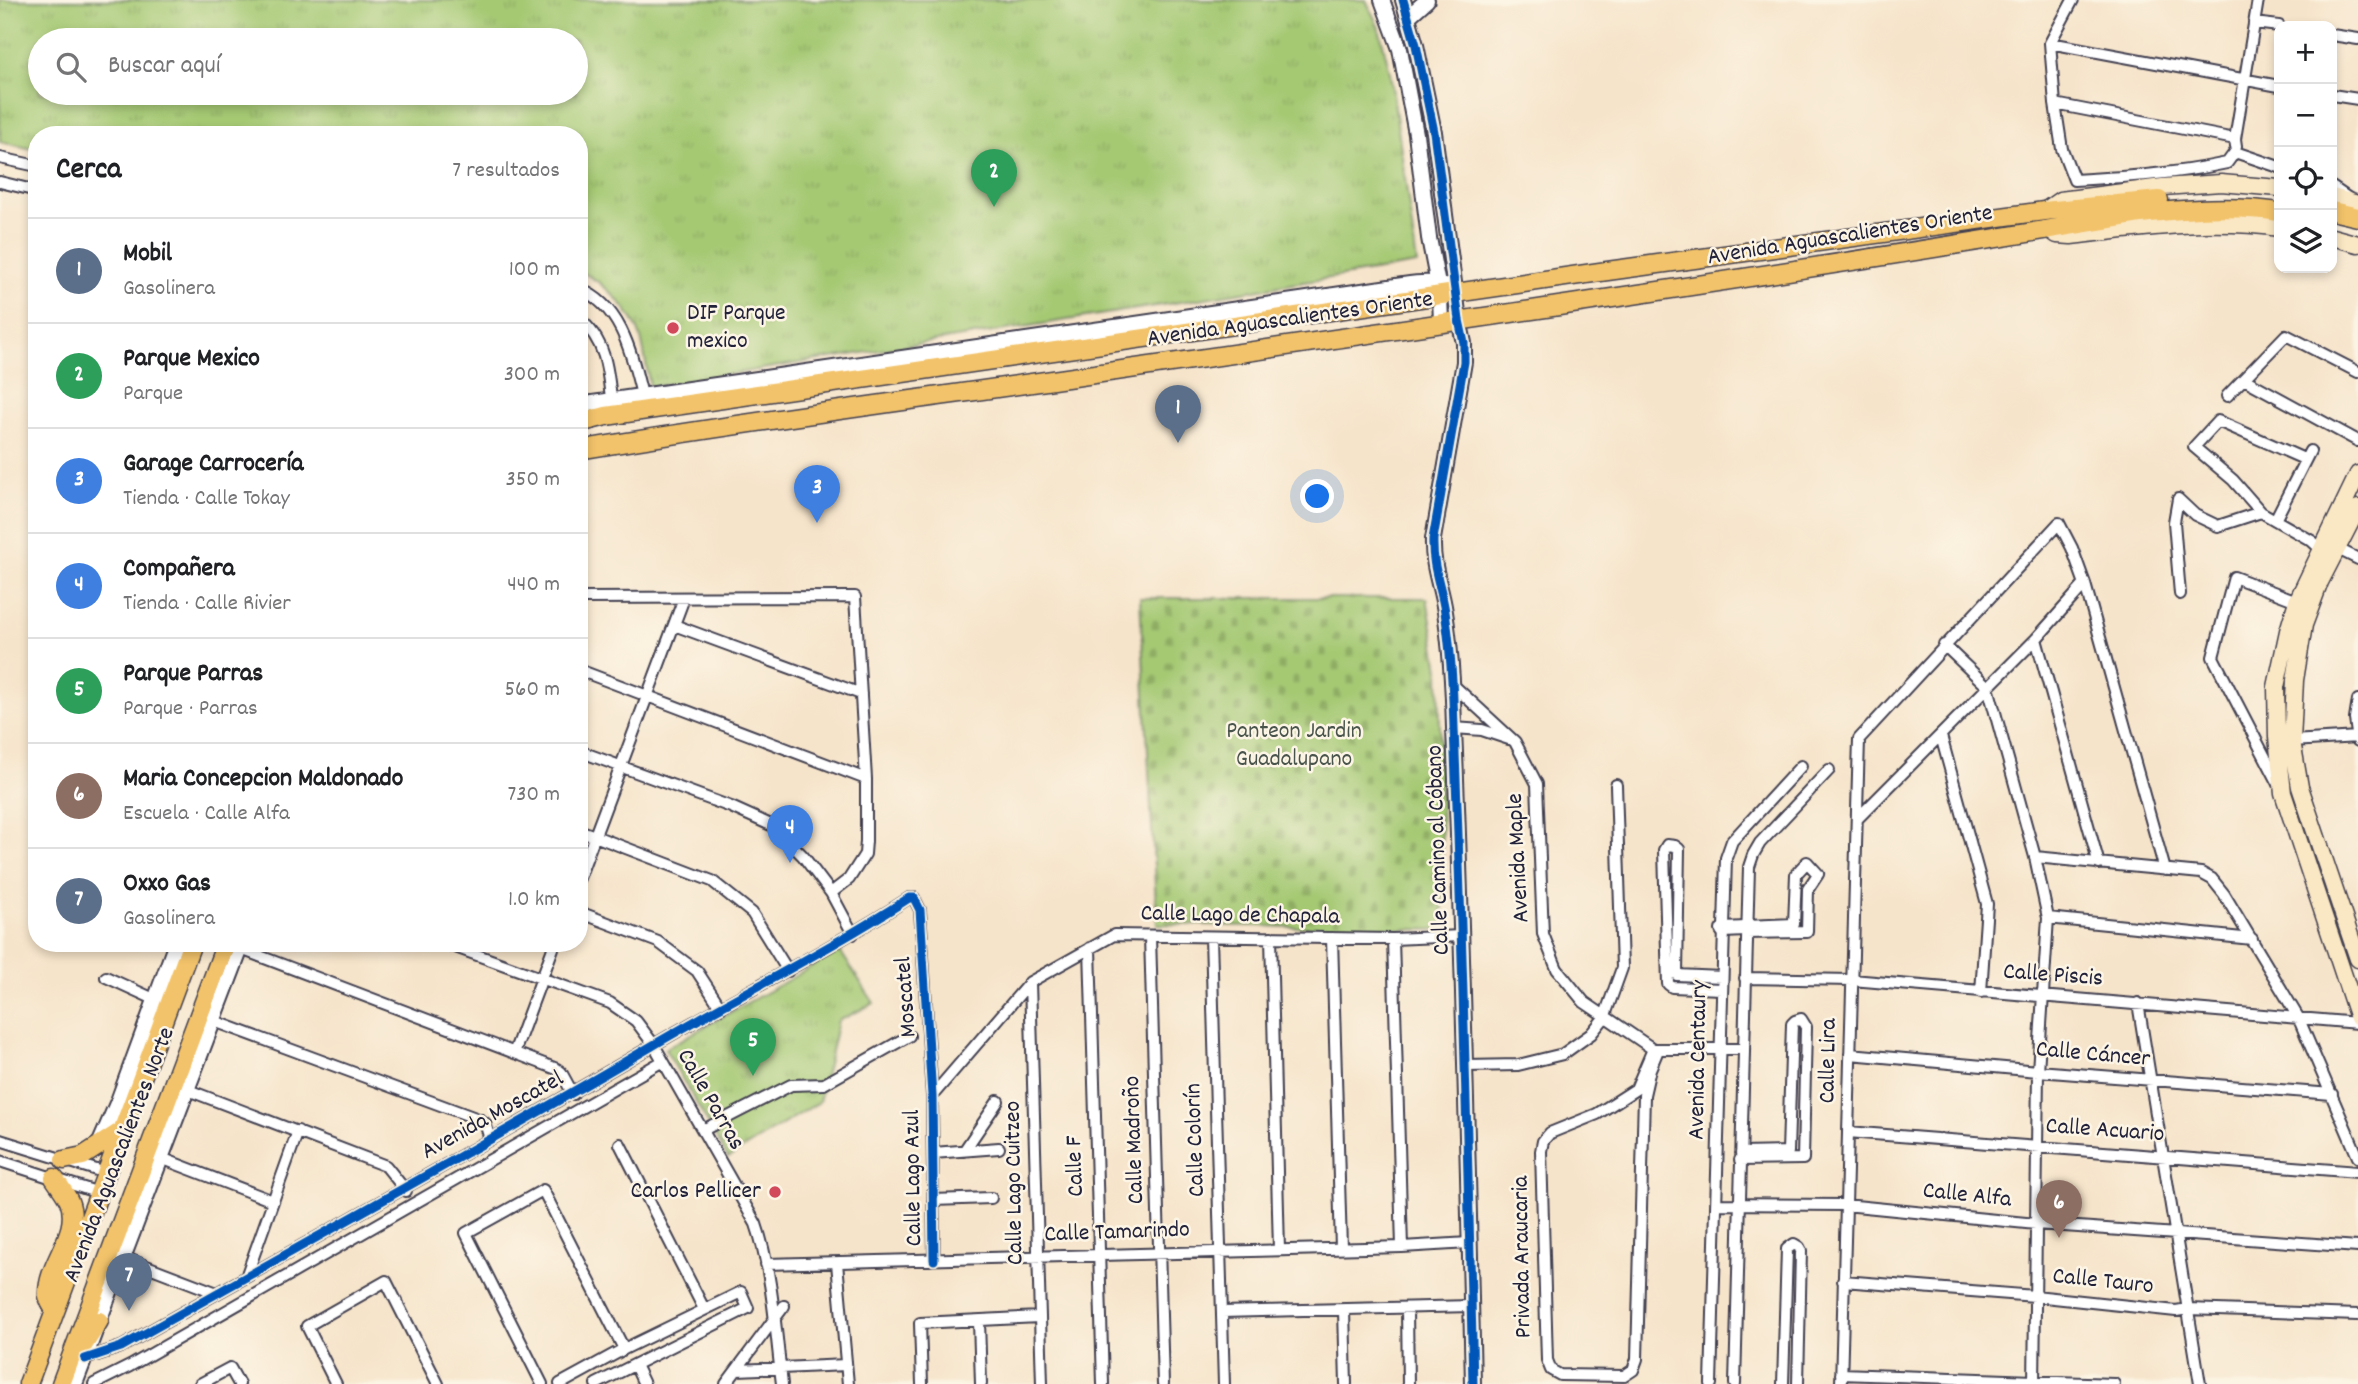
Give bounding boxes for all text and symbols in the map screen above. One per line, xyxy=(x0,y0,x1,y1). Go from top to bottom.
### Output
map controls xyxy=(2274,21,2337,273)
button: + xyxy=(2274,21,2337,84)
search box xyxy=(28,28,588,105)
icon: search xyxy=(52,48,90,86)
text: Buscar aquí xyxy=(108,48,220,85)
button: − xyxy=(2274,84,2337,147)
button: locate xyxy=(2274,147,2337,210)
pin: 2 xyxy=(971,149,1017,207)
text: Cerca xyxy=(56,150,121,193)
text: 7 resultados xyxy=(452,155,560,188)
street label: Avenida Aguascalientes Oriente xyxy=(1705,197,1995,275)
button: layers xyxy=(2274,210,2337,273)
text: Mobil xyxy=(123,236,172,273)
text: 1 xyxy=(76,254,82,287)
text: 100 m xyxy=(509,254,560,287)
text: Gasolinera xyxy=(123,273,215,306)
street label: Avenida Aguascalientes Oriente xyxy=(1145,283,1435,357)
place label: DIF Parque mexico xyxy=(687,297,786,359)
marker: DIF Parque mexico xyxy=(665,320,681,336)
text: Parque Mexico xyxy=(123,341,260,378)
text: 2 xyxy=(74,359,84,392)
text: 300 m xyxy=(504,359,560,392)
text: Parque xyxy=(123,378,183,411)
pin: 1 xyxy=(1155,385,1201,443)
text: Garage Carrocería xyxy=(123,446,303,483)
text: 3 xyxy=(74,464,84,497)
text: 350 m xyxy=(506,464,560,497)
pin: 3 xyxy=(794,465,840,523)
your location xyxy=(1300,479,1334,513)
text: Tienda · Calle Tokay xyxy=(123,483,290,516)
text: Compañera xyxy=(123,551,235,588)
text: 4 xyxy=(74,569,84,602)
text: 440 m xyxy=(507,569,560,602)
text: Tienda · Calle Rivier xyxy=(123,588,291,621)
text: Parque Parras xyxy=(123,656,263,693)
text: 5 xyxy=(74,674,84,707)
text: 560 m xyxy=(504,674,560,707)
text: Parque · Parras xyxy=(123,693,258,726)
park label: Panteon Jardin Guadalupano xyxy=(1226,715,1362,777)
street label: Calle Camino al Cóbano xyxy=(1418,744,1460,956)
text: Maria Concepcion Maldonado xyxy=(123,761,403,798)
text: 6 xyxy=(73,779,85,812)
text: 730 m xyxy=(507,779,560,812)
street label: Avenida Maple xyxy=(1499,792,1539,924)
text: Escuela · Calle Alfa xyxy=(123,798,290,831)
pin: 4 xyxy=(767,805,813,863)
text: Oxxo Gas xyxy=(123,866,211,903)
text: 7 xyxy=(75,884,83,917)
text: 1.0 km xyxy=(508,884,560,917)
street label: Calle Lago de Chapala xyxy=(1140,897,1341,935)
text: Gasolinera xyxy=(123,903,215,936)
street label: Moscatel xyxy=(887,955,927,1039)
street label: Calle Piscis xyxy=(2002,956,2104,996)
street label: Avenida Centaury xyxy=(1681,979,1717,1140)
street label: Calle Lira xyxy=(1811,1017,1847,1104)
pin: 5 xyxy=(730,1018,776,1076)
street label: Avenida Aguascalientes Norte xyxy=(56,1022,184,1288)
street label: Calle Cáncer xyxy=(2034,1033,2152,1077)
street label: Calle Parras xyxy=(667,1043,753,1157)
street label: Avenida Moscatel xyxy=(416,1063,571,1169)
street label: Calle Madroño xyxy=(1116,1075,1154,1205)
street label: Calle Colorín xyxy=(1177,1082,1215,1198)
street label: Calle Lago Cuitzeo xyxy=(997,1101,1033,1265)
street label: Calle Lago Azul xyxy=(896,1109,932,1247)
street label: Calle Acuario xyxy=(2044,1110,2166,1152)
street label: Calle F xyxy=(1058,1134,1094,1197)
street label: Calle Alfa xyxy=(1921,1174,2014,1218)
place label: Carlos Pellicer xyxy=(631,1175,761,1209)
street label: Privada Araucaria xyxy=(1505,1175,1541,1339)
pin: 6 xyxy=(2036,1180,2082,1238)
marker: Carlos Pellicer xyxy=(767,1184,783,1200)
street label: Calle Tamarindo xyxy=(1044,1213,1190,1253)
pin: 7 xyxy=(106,1253,152,1311)
street label: Calle Tauro xyxy=(2051,1260,2155,1304)

